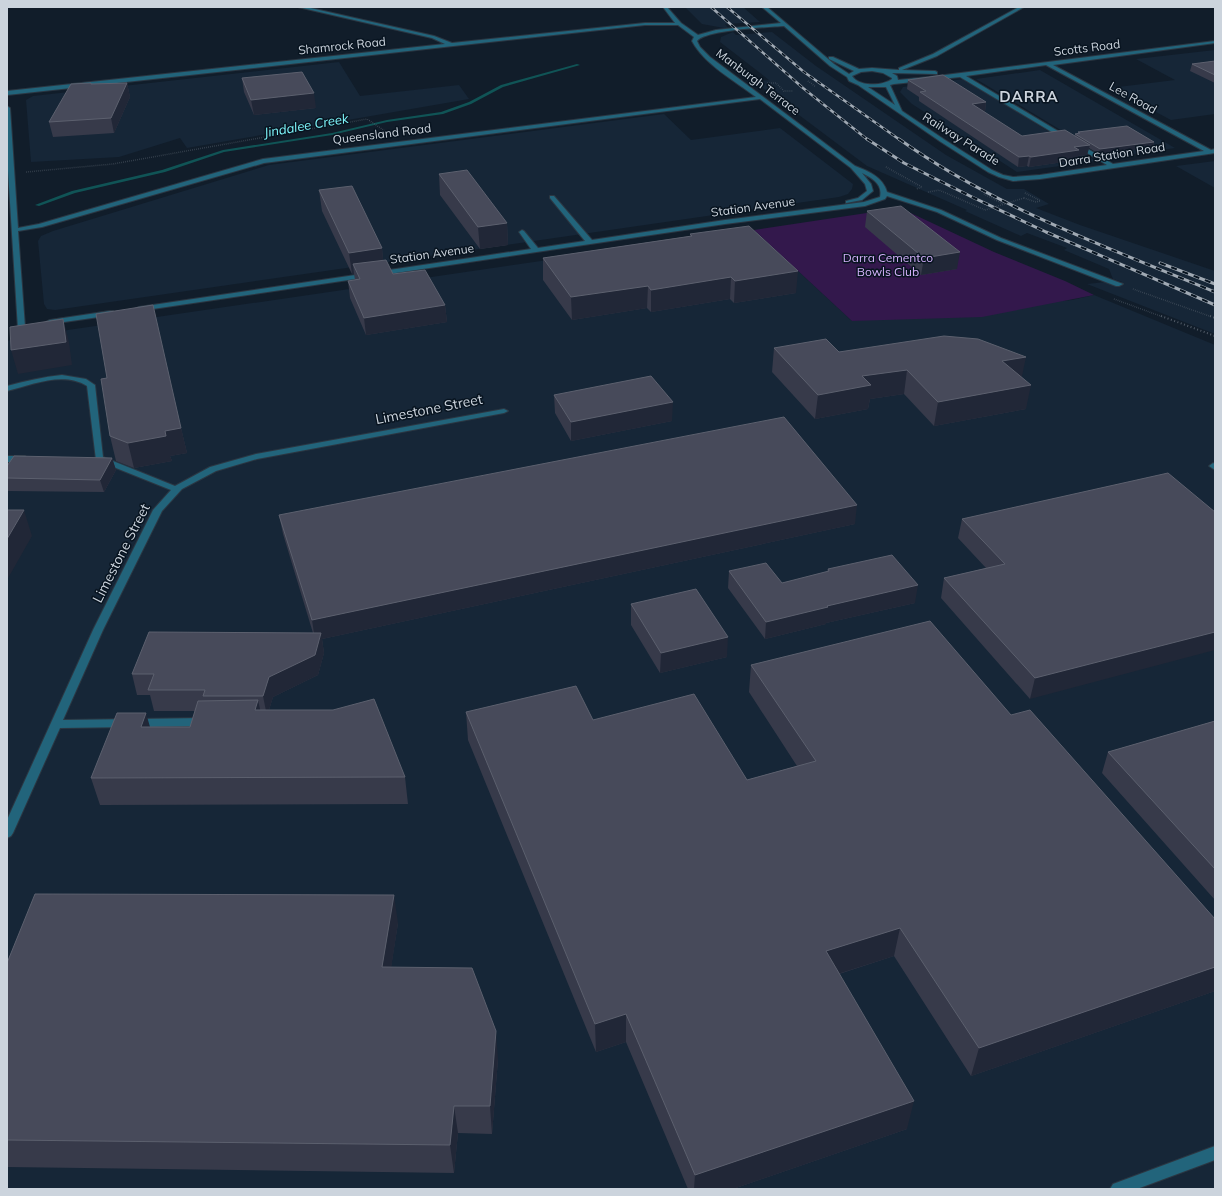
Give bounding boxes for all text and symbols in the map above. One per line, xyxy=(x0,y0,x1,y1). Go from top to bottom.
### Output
street label: Shamrock Road xyxy=(297,33,387,58)
street label: Scotts Road xyxy=(1053,36,1121,59)
street label: Manburgh Terrace xyxy=(713,45,803,118)
street label: Lee Road xyxy=(1107,78,1160,117)
district label: DARRA xyxy=(999,87,1059,106)
street label: Railway Parade xyxy=(920,109,1003,168)
water label: Jindalee Creek xyxy=(261,110,350,140)
street label: Queensland Road xyxy=(332,120,432,147)
street label: Darra Station Road xyxy=(1058,139,1166,170)
street label: Station Avenue xyxy=(710,193,796,220)
street label: Station Avenue xyxy=(389,240,475,267)
park label: Darra Cementco Bowls Club xyxy=(843,250,933,279)
street label: Limestone Street xyxy=(374,390,484,428)
street label: Limestone Street xyxy=(88,500,154,606)

